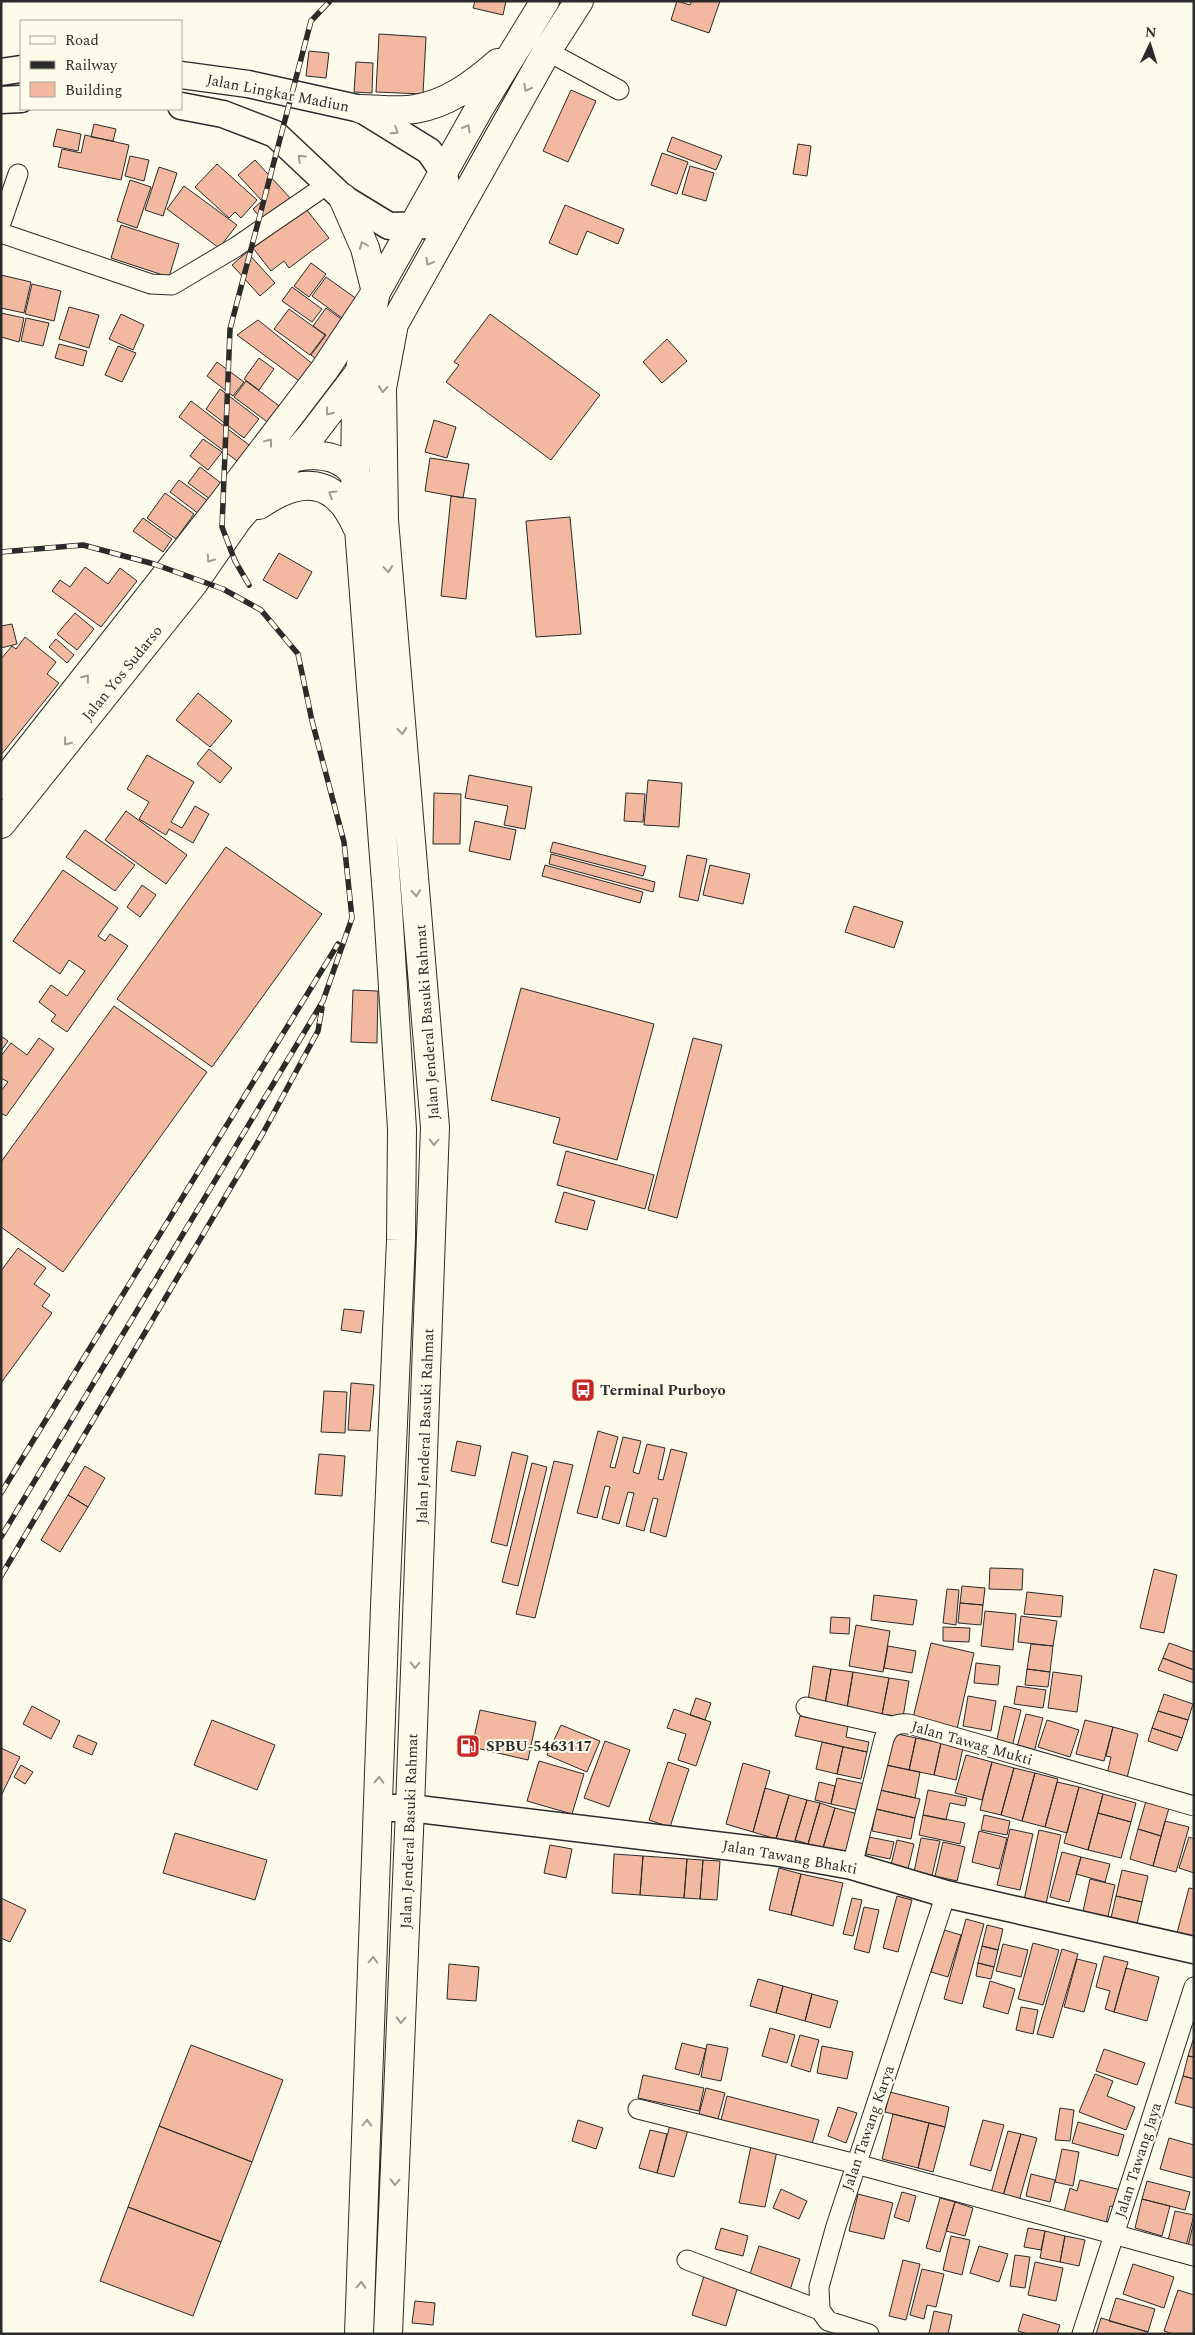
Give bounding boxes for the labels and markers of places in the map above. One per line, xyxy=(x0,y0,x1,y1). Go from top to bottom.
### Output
bus stop icon: Terminal Purboyo xyxy=(570,1377,596,1403)
place label: Terminal Purboyo xyxy=(600,1379,726,1402)
fuel station icon: SPBU-5463117 xyxy=(455,1733,481,1759)
place label: SPBU-5463117 xyxy=(486,1735,592,1758)

